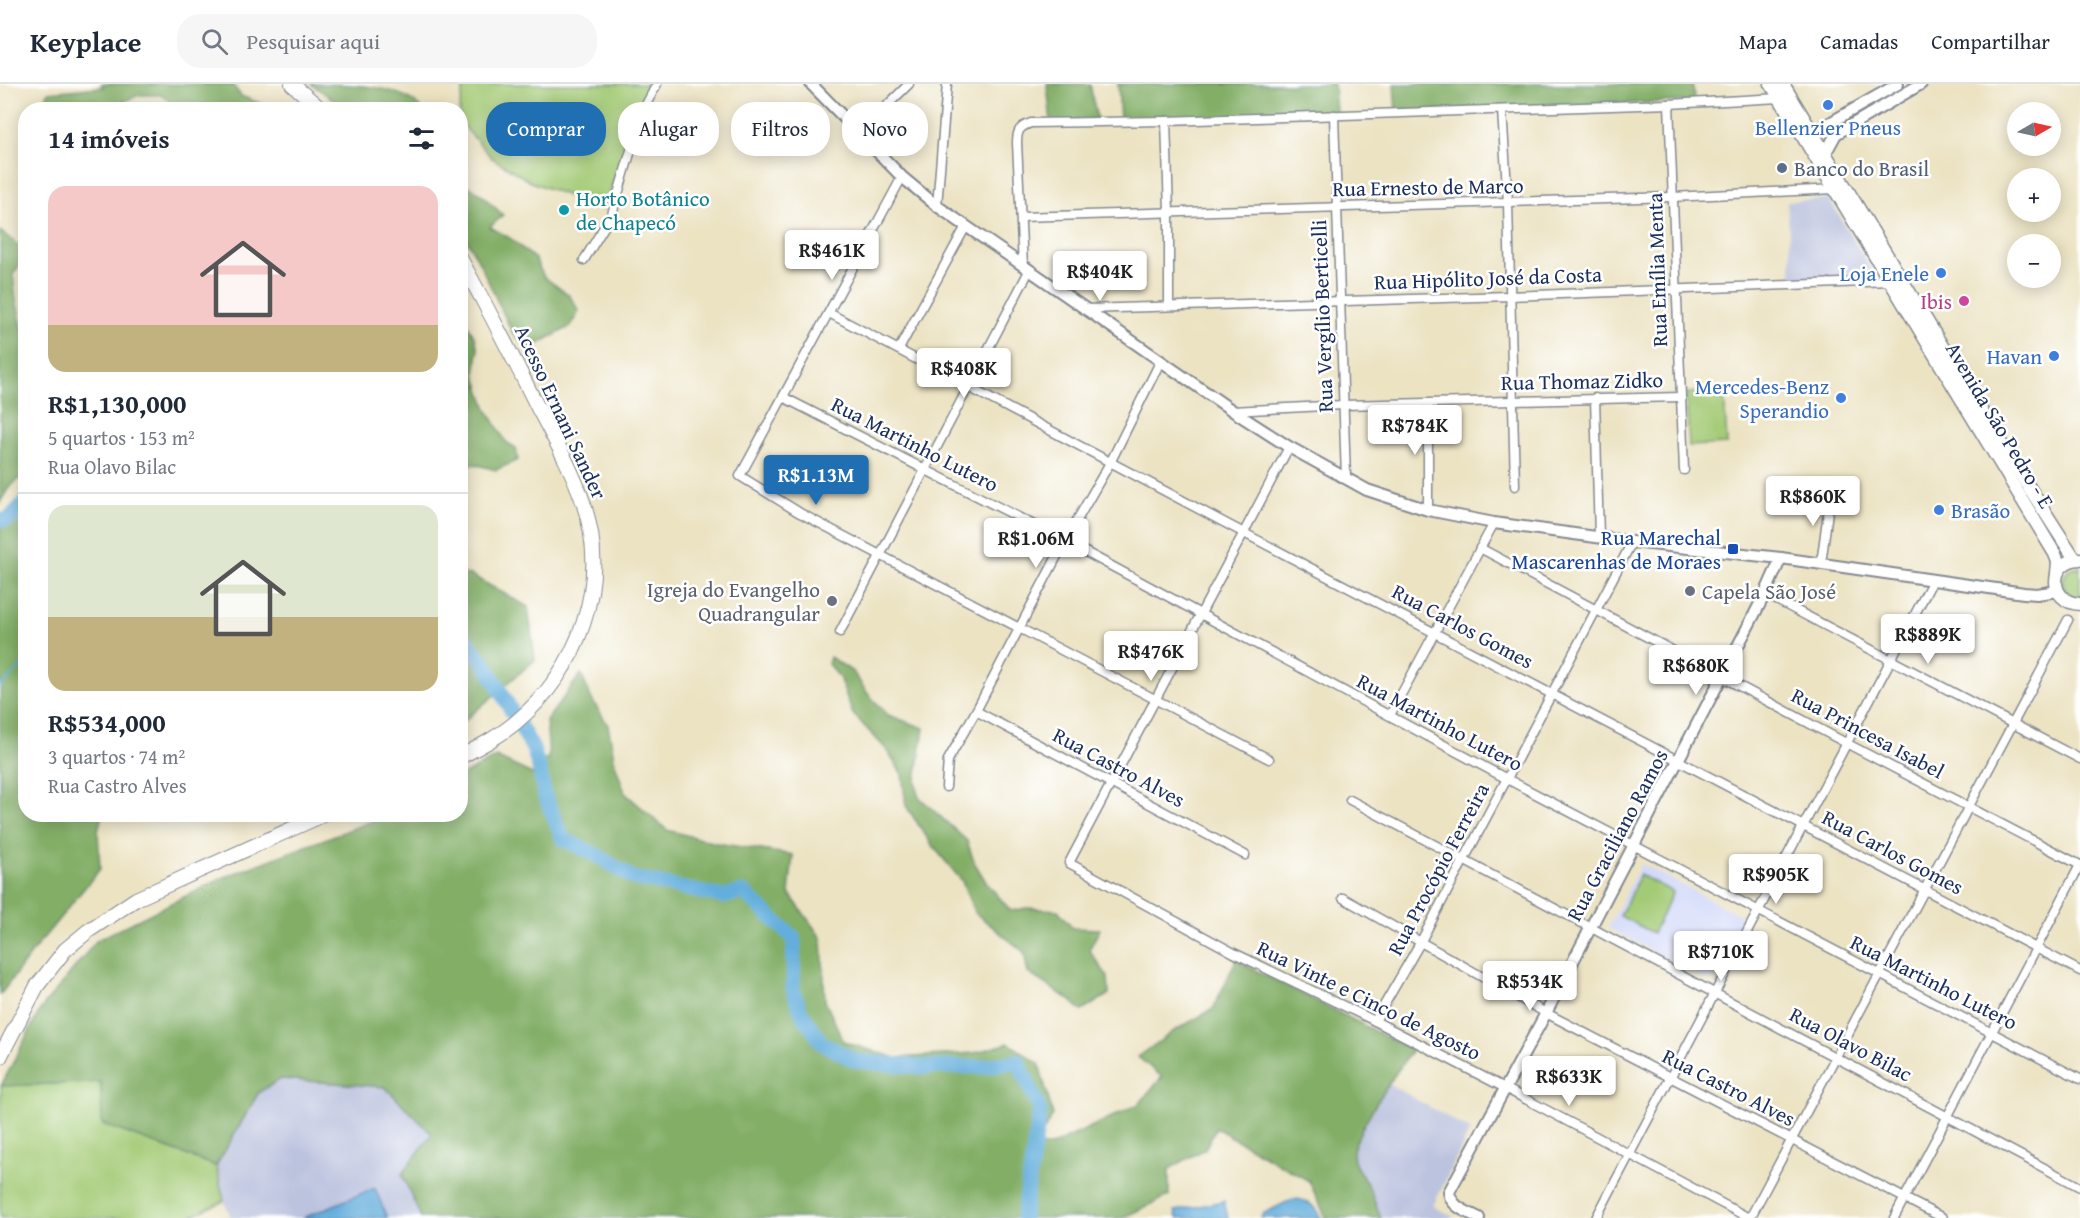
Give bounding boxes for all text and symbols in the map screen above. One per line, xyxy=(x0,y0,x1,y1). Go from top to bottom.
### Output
search box xyxy=(177,14,597,68)
text: Keyplace xyxy=(30,21,141,62)
icon: search xyxy=(198,25,231,58)
text: Pesquisar aqui xyxy=(246,25,380,57)
text: Mapa xyxy=(1739,26,1787,57)
text: Camadas xyxy=(1820,26,1898,57)
text: Compartilhar xyxy=(1931,26,2050,57)
marker: Bellenzier Pneus xyxy=(1821,98,1835,112)
chip: Comprar xyxy=(486,102,606,156)
chip: Alugar xyxy=(618,102,719,156)
chip: Filtros xyxy=(731,102,830,156)
chip: Novo xyxy=(842,102,928,156)
north arrow xyxy=(2007,102,2061,156)
map controls xyxy=(2007,102,2061,288)
place label: Bellenzier Pneus xyxy=(1755,112,1901,143)
text: 14 imóveis xyxy=(48,119,170,158)
icon: filters xyxy=(405,122,438,155)
place label: Banco do Brasil xyxy=(1794,153,1929,184)
marker: Banco do Brasil xyxy=(1775,161,1789,175)
button: + xyxy=(2007,168,2061,222)
street label: Rua Ernesto de Marco xyxy=(1332,170,1524,204)
place label: Horto Botânico de Chapecó xyxy=(576,183,710,238)
street label: Rua Emília Menta xyxy=(1639,192,1675,348)
marker: Horto Botânico de Chapecó xyxy=(557,203,571,217)
street label: Rua Vergílio Berticelli xyxy=(1303,219,1341,413)
icon: home xyxy=(189,225,297,333)
pin: R$461K xyxy=(783,230,881,281)
button: − xyxy=(2007,234,2061,288)
text: R$461K xyxy=(799,235,865,264)
pin: R$404K xyxy=(1051,251,1149,302)
text: R$404K xyxy=(1067,256,1133,285)
place label: Loja Enele xyxy=(1840,258,1929,289)
street label: Rua Hipólito José da Costa xyxy=(1373,259,1603,297)
marker: Loja Enele xyxy=(1934,266,1948,280)
place label: Ibis xyxy=(1920,286,1952,317)
marker: Ibis xyxy=(1957,294,1971,308)
street label: Acesso Ernani Sander xyxy=(507,320,615,504)
street label: Avenida São Pedro - E xyxy=(1938,336,2062,514)
place label: Havan xyxy=(1987,341,2042,372)
pin: R$408K xyxy=(915,348,1013,399)
marker: Havan xyxy=(2047,349,2061,363)
text: R$408K xyxy=(931,353,997,382)
street label: Rua Thomaz Zidko xyxy=(1501,364,1663,398)
place label: Mercedes-Benz Sperandio xyxy=(1695,371,1829,426)
text: R$1,130,000 xyxy=(48,384,187,423)
street label: Rua Martinho Lutero xyxy=(826,388,1004,500)
marker: Mercedes-Benz Sperandio xyxy=(1834,391,1848,405)
pin: R$784K xyxy=(1366,405,1464,456)
text: R$784K xyxy=(1382,410,1448,439)
text: 5 quartos · 153 m² xyxy=(48,423,195,452)
text: Rua Olavo Bilac xyxy=(48,452,176,481)
pin: R$1.13M xyxy=(761,455,871,506)
text: R$1.13M xyxy=(778,460,854,489)
pin: R$860K xyxy=(1764,476,1862,527)
text: R$860K xyxy=(1780,481,1846,510)
place label: Brasão xyxy=(1951,495,2010,526)
marker: Brasão xyxy=(1932,503,1946,517)
pin: R$1.06M xyxy=(981,518,1091,569)
place label: Rua Marechal Mascarenhas de Moraes xyxy=(1511,522,1721,577)
text: R$1.06M xyxy=(998,523,1074,552)
marker: Rua Marechal Mascarenhas de Moraes xyxy=(1726,542,1740,556)
icon: home xyxy=(189,544,297,652)
place label: Igreja do Evangelho Quadrangular xyxy=(647,574,820,629)
street label: Rua Carlos Gomes xyxy=(1387,576,1539,676)
place label: Capela São José xyxy=(1702,576,1836,607)
marker: Capela São José xyxy=(1683,584,1697,598)
marker: Igreja do Evangelho Quadrangular xyxy=(825,594,839,608)
pin: R$889K xyxy=(1879,614,1977,665)
text: R$889K xyxy=(1895,619,1961,648)
pin: R$476K xyxy=(1102,631,1200,682)
text: R$476K xyxy=(1118,636,1184,665)
pin: R$680K xyxy=(1647,645,1745,696)
text: R$680K xyxy=(1663,650,1729,679)
street label: Rua Martinho Lutero xyxy=(1352,665,1528,779)
street label: Rua Princesa Isabel xyxy=(1786,680,1950,786)
text: R$534,000 xyxy=(48,703,166,742)
street label: Rua Castro Alves xyxy=(1047,719,1191,815)
text: 3 quartos · 74 m² xyxy=(48,742,185,771)
street label: Rua Graciliano Ramos xyxy=(1558,743,1676,927)
text: Rua Castro Alves xyxy=(48,771,187,800)
street label: Rua Procópio Ferreira xyxy=(1379,777,1497,961)
street label: Rua Carlos Gomes xyxy=(1817,802,1969,902)
pin: R$905K xyxy=(1727,854,1825,905)
text: R$905K xyxy=(1743,859,1809,888)
street label: Rua Martinho Lutero xyxy=(1845,926,2023,1038)
pin: R$710K xyxy=(1672,931,1770,982)
street label: Rua Vinte e Cinco de Agosto xyxy=(1252,932,1486,1068)
text: R$710K xyxy=(1688,936,1754,965)
pin: R$534K xyxy=(1481,961,1579,1012)
text: R$534K xyxy=(1497,966,1563,995)
street label: Rua Olavo Bilac xyxy=(1784,999,1918,1089)
street label: Rua Castro Alves xyxy=(1657,1040,1801,1134)
pin: R$633K xyxy=(1520,1056,1618,1107)
text: R$633K xyxy=(1536,1061,1602,1090)

